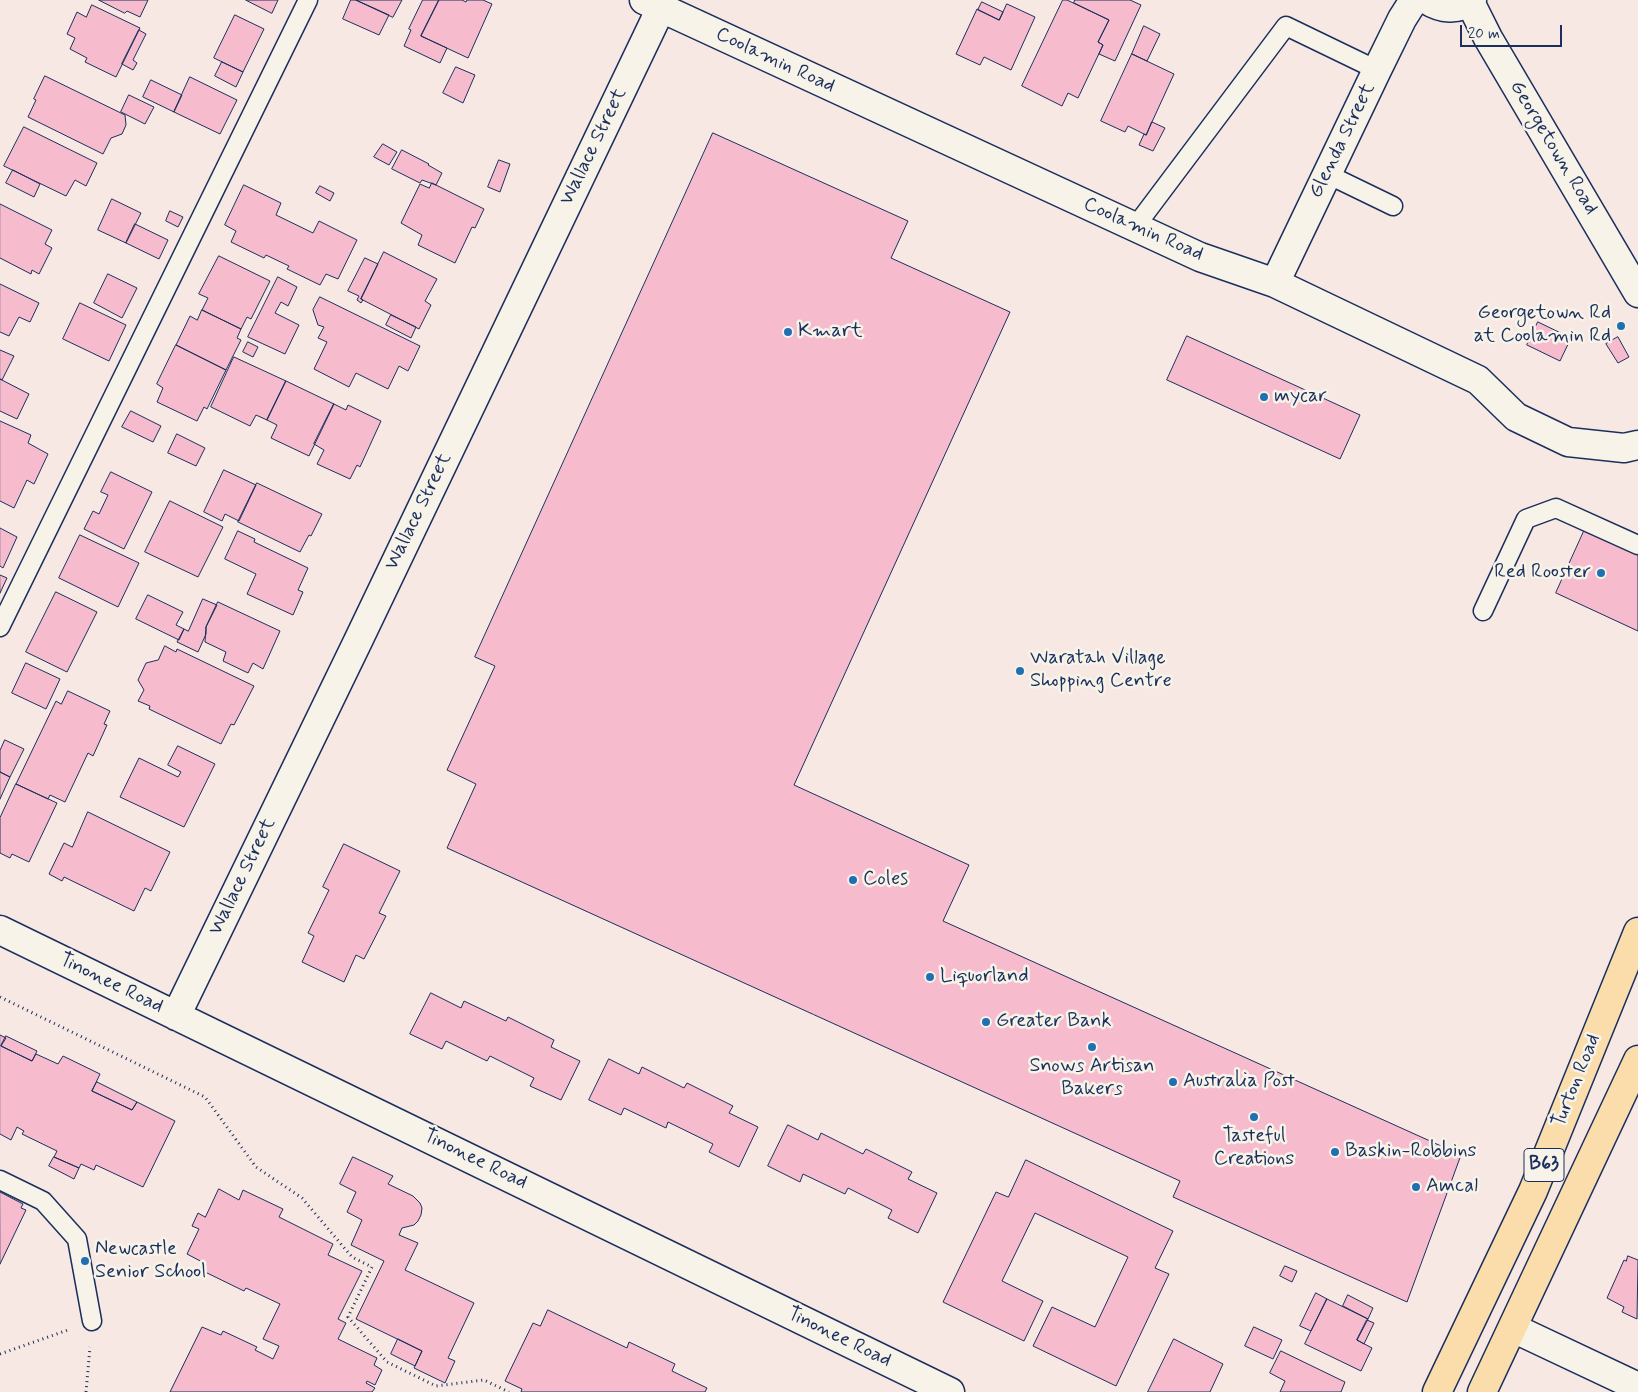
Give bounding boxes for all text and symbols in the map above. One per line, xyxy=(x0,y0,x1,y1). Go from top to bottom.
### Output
scale bar xyxy=(1463,15,1566,47)
street label: Coolamin Road xyxy=(711,23,839,99)
text: 20 m xyxy=(1468,24,1500,44)
street label: Georgetown Road xyxy=(1504,77,1602,219)
street label: Glenda Street xyxy=(1305,79,1381,203)
street label: Wallace Street xyxy=(555,85,633,209)
street label: Coolamin Road xyxy=(1079,193,1207,267)
place label: Georgetown Rd at Coolamin Rd xyxy=(1474,302,1611,349)
place label: Kmart xyxy=(798,320,863,344)
marker: Georgetown Rd at Coolamin Rd xyxy=(1615,320,1627,332)
marker: Kmart xyxy=(782,326,794,338)
place label: mycar xyxy=(1274,385,1327,409)
marker: mycar xyxy=(1258,391,1270,403)
street label: Wallace Street xyxy=(380,450,458,574)
place label: Red Rooster xyxy=(1494,561,1591,585)
marker: Red Rooster xyxy=(1595,567,1607,579)
place label: Waratah Village Shopping Centre xyxy=(1030,647,1172,694)
marker: Waratah Village Shopping Centre xyxy=(1014,665,1026,677)
street label: Wallace Street xyxy=(204,815,282,939)
place label: Coles xyxy=(863,868,908,892)
marker: Coles xyxy=(847,874,859,886)
street label: Tinonee Road xyxy=(55,949,167,1019)
place label: Liquorland xyxy=(940,965,1029,989)
marker: Liquorland xyxy=(924,971,936,983)
place label: Greater Bank xyxy=(996,1010,1111,1034)
marker: Greater Bank xyxy=(980,1016,992,1028)
street label: Turton Road xyxy=(1547,1031,1607,1131)
marker: Snows Artisan Bakers xyxy=(1086,1041,1098,1053)
place label: Snows Artisan Bakers xyxy=(1029,1055,1155,1102)
place label: Australia Post xyxy=(1183,1070,1295,1094)
marker: Australia Post xyxy=(1167,1076,1179,1088)
marker: Tasteful Creations xyxy=(1248,1111,1260,1123)
street label: Tinonee Road xyxy=(419,1125,531,1195)
place label: Tasteful Creations xyxy=(1214,1125,1294,1172)
place label: Baskin-Robbins xyxy=(1345,1140,1476,1164)
marker: Baskin-Robbins xyxy=(1329,1146,1341,1158)
road number: B63 xyxy=(1524,1148,1564,1182)
place label: Amcal xyxy=(1426,1175,1478,1199)
marker: Amcal xyxy=(1410,1181,1422,1193)
place label: Newcastle Senior School xyxy=(95,1238,206,1285)
marker: Newcastle Senior School xyxy=(79,1255,91,1267)
street label: Tinonee Road xyxy=(783,1303,895,1373)

